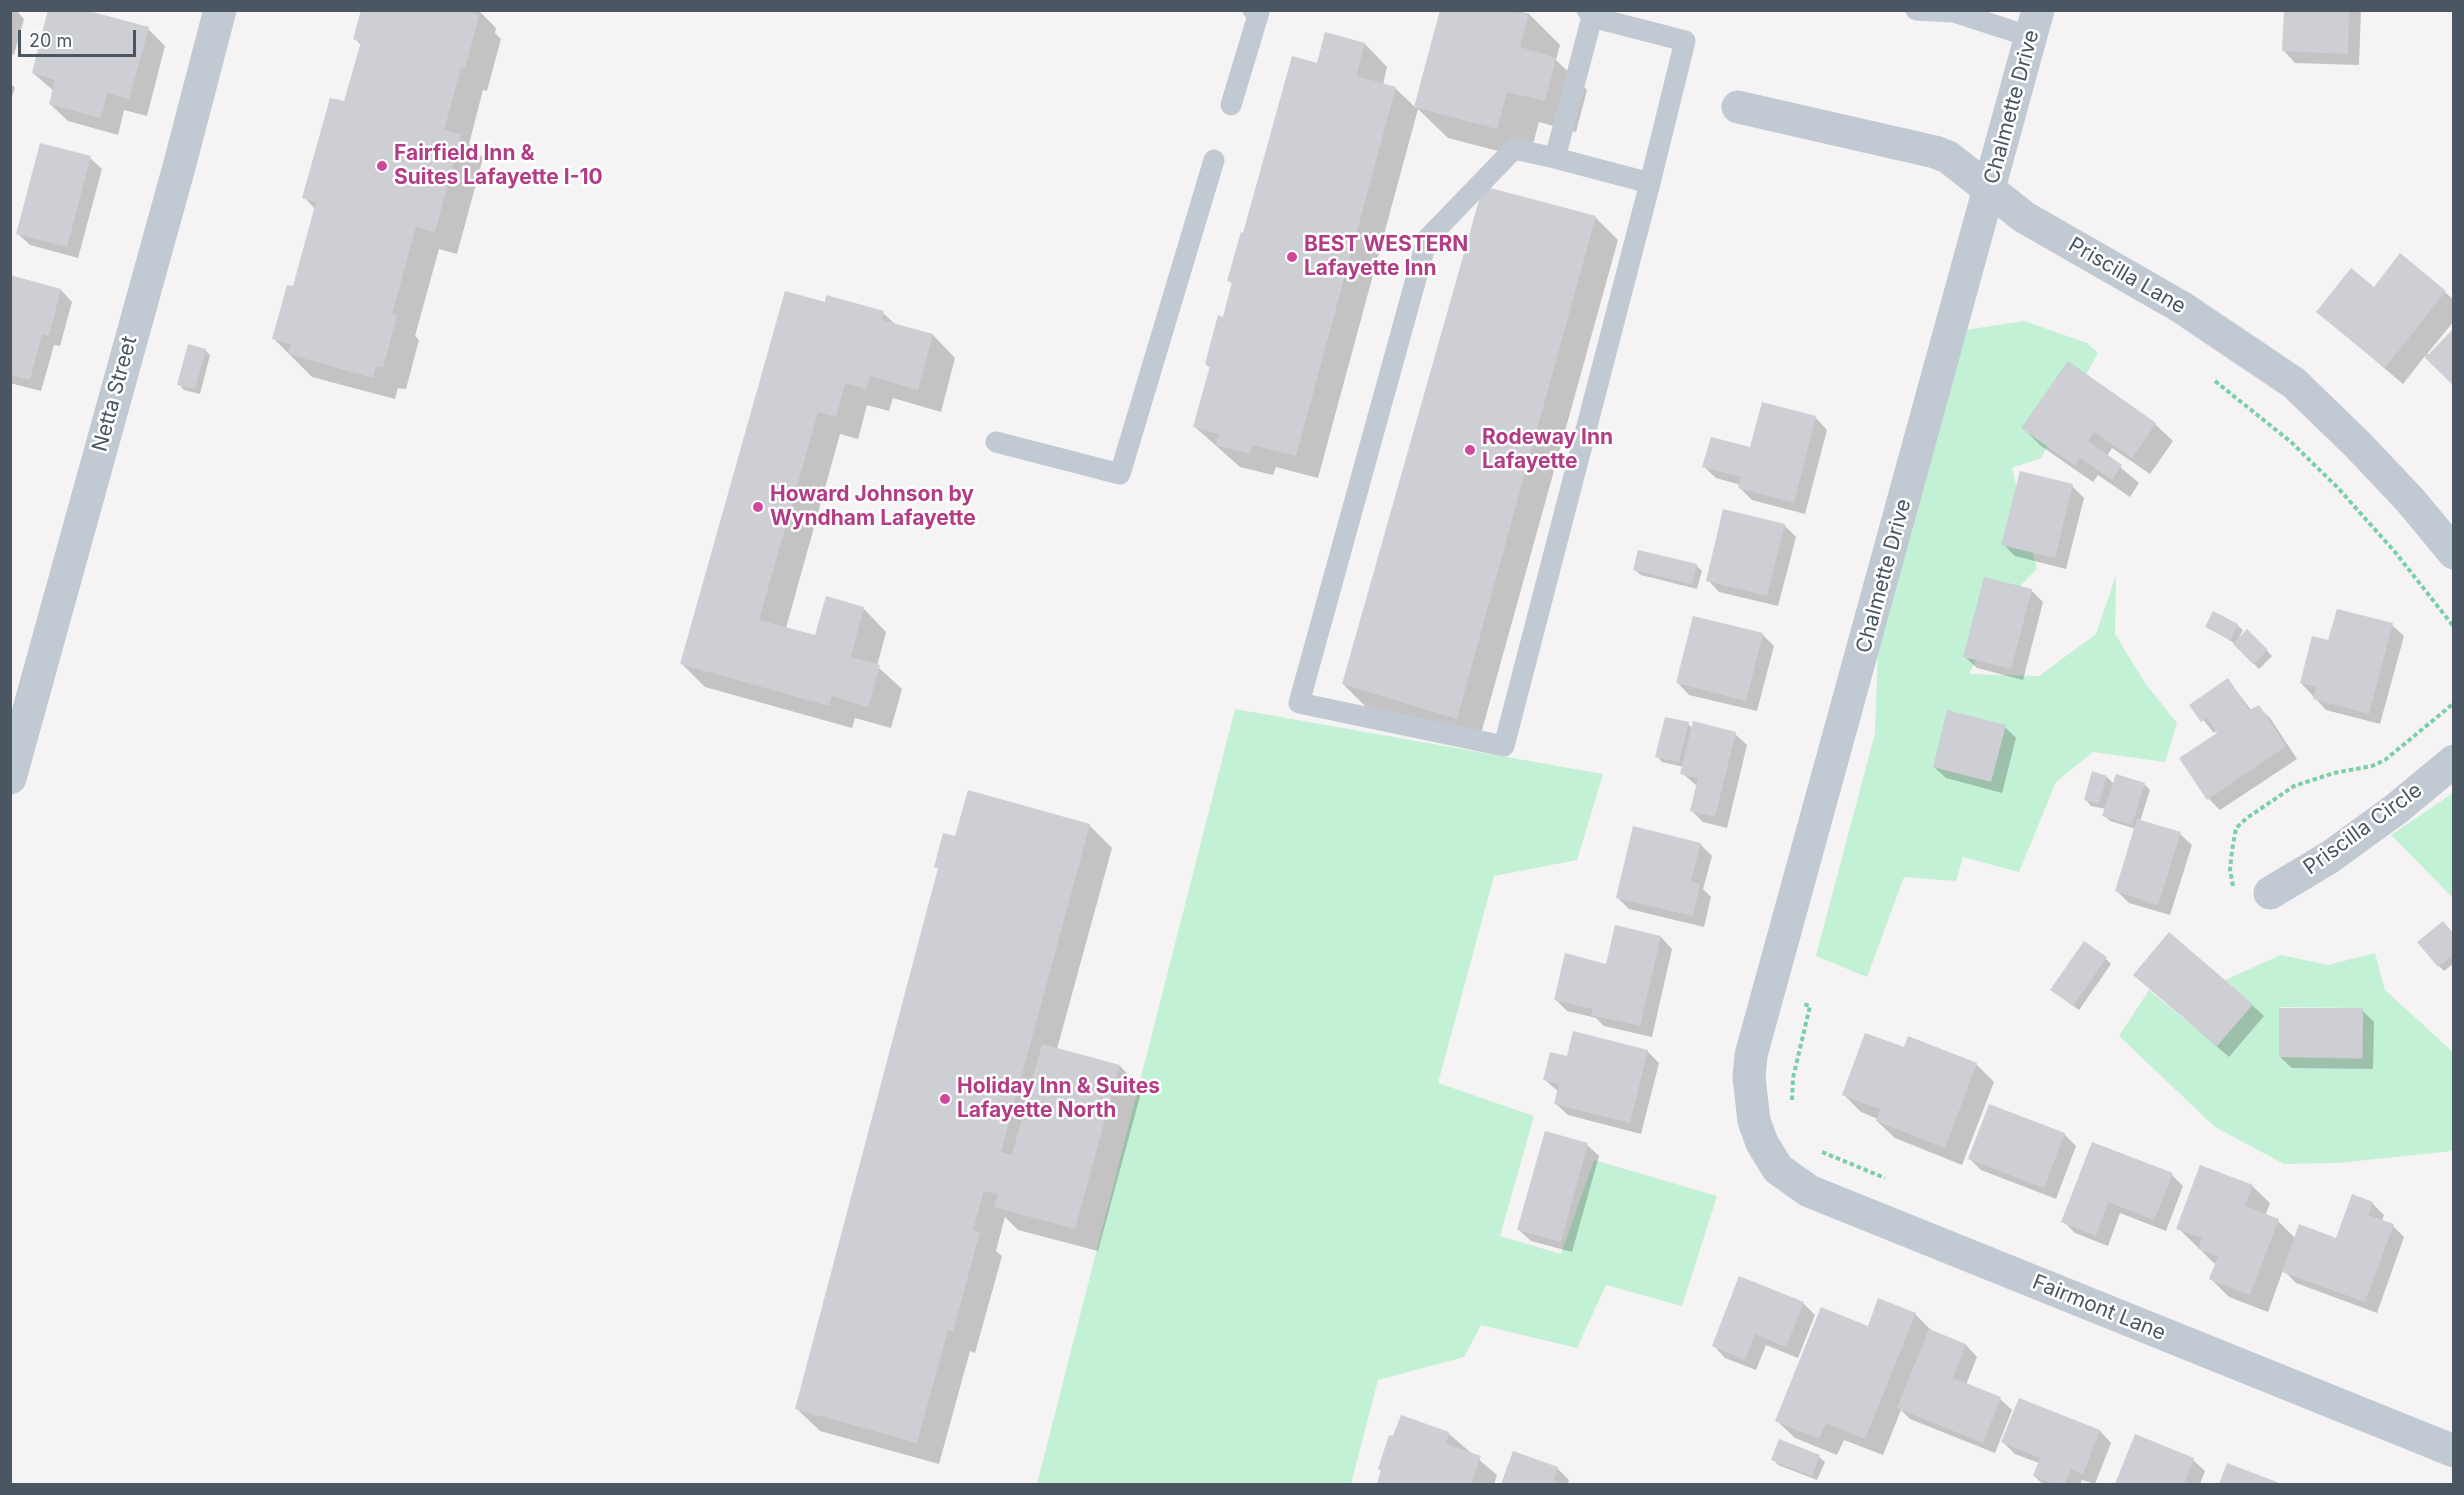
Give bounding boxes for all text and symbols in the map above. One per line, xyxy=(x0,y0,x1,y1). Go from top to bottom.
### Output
scale bar xyxy=(21,18,140,56)
street label: Chalmette Drive xyxy=(1979,27,2045,187)
text: 20 m xyxy=(29,30,72,51)
place label: Fairfield Inn & Suites Lafayette I-10 xyxy=(394,141,603,191)
marker: Fairfield Inn & Suites Lafayette I-10 xyxy=(375,159,389,173)
place label: BEST WESTERN Lafayette Inn xyxy=(1304,232,1468,282)
street label: Priscilla Lane xyxy=(2064,232,2190,320)
marker: BEST WESTERN Lafayette Inn xyxy=(1285,250,1299,264)
street label: Netta Street xyxy=(88,334,142,454)
place label: Rodeway Inn Lafayette xyxy=(1482,425,1613,475)
marker: Rodeway Inn Lafayette xyxy=(1463,443,1477,457)
place label: Howard Johnson by Wyndham Lafayette xyxy=(770,482,976,532)
street label: Chalmette Drive xyxy=(1851,496,1917,656)
marker: Howard Johnson by Wyndham Lafayette xyxy=(751,500,765,514)
street label: Priscilla Circle xyxy=(2299,778,2427,880)
place label: Holiday Inn & Suites Lafayette North xyxy=(957,1074,1160,1124)
marker: Holiday Inn & Suites Lafayette North xyxy=(938,1092,952,1106)
street label: Fairmont Lane xyxy=(2029,1270,2169,1346)

